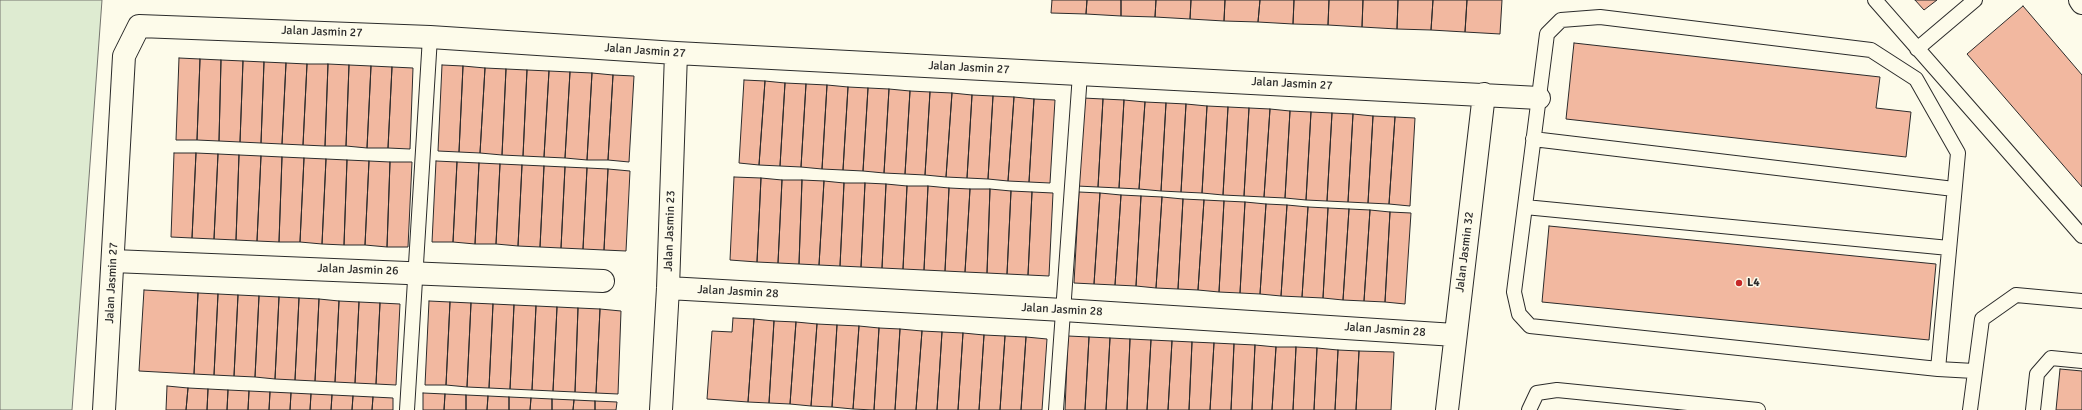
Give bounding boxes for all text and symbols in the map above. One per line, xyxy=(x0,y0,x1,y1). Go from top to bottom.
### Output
street label: Jalan Jasmin 27 xyxy=(281,23,363,41)
street label: Jalan Jasmin 27 xyxy=(604,41,686,61)
street label: Jalan Jasmin 27 xyxy=(928,59,1010,77)
street label: Jalan Jasmin 27 xyxy=(1251,75,1333,93)
street label: Jalan Jasmin 23 xyxy=(661,190,679,272)
street label: Jalan Jasmin 32 xyxy=(1453,211,1477,293)
street label: Jalan Jasmin 27 xyxy=(103,242,121,324)
street label: Jalan Jasmin 26 xyxy=(317,261,399,279)
place label: L4 xyxy=(1747,276,1760,290)
marker: L4 xyxy=(1734,278,1744,288)
street label: Jalan Jasmin 28 xyxy=(697,283,779,301)
street label: Jalan Jasmin 28 xyxy=(1021,301,1103,319)
street label: Jalan Jasmin 28 xyxy=(1344,320,1426,340)

